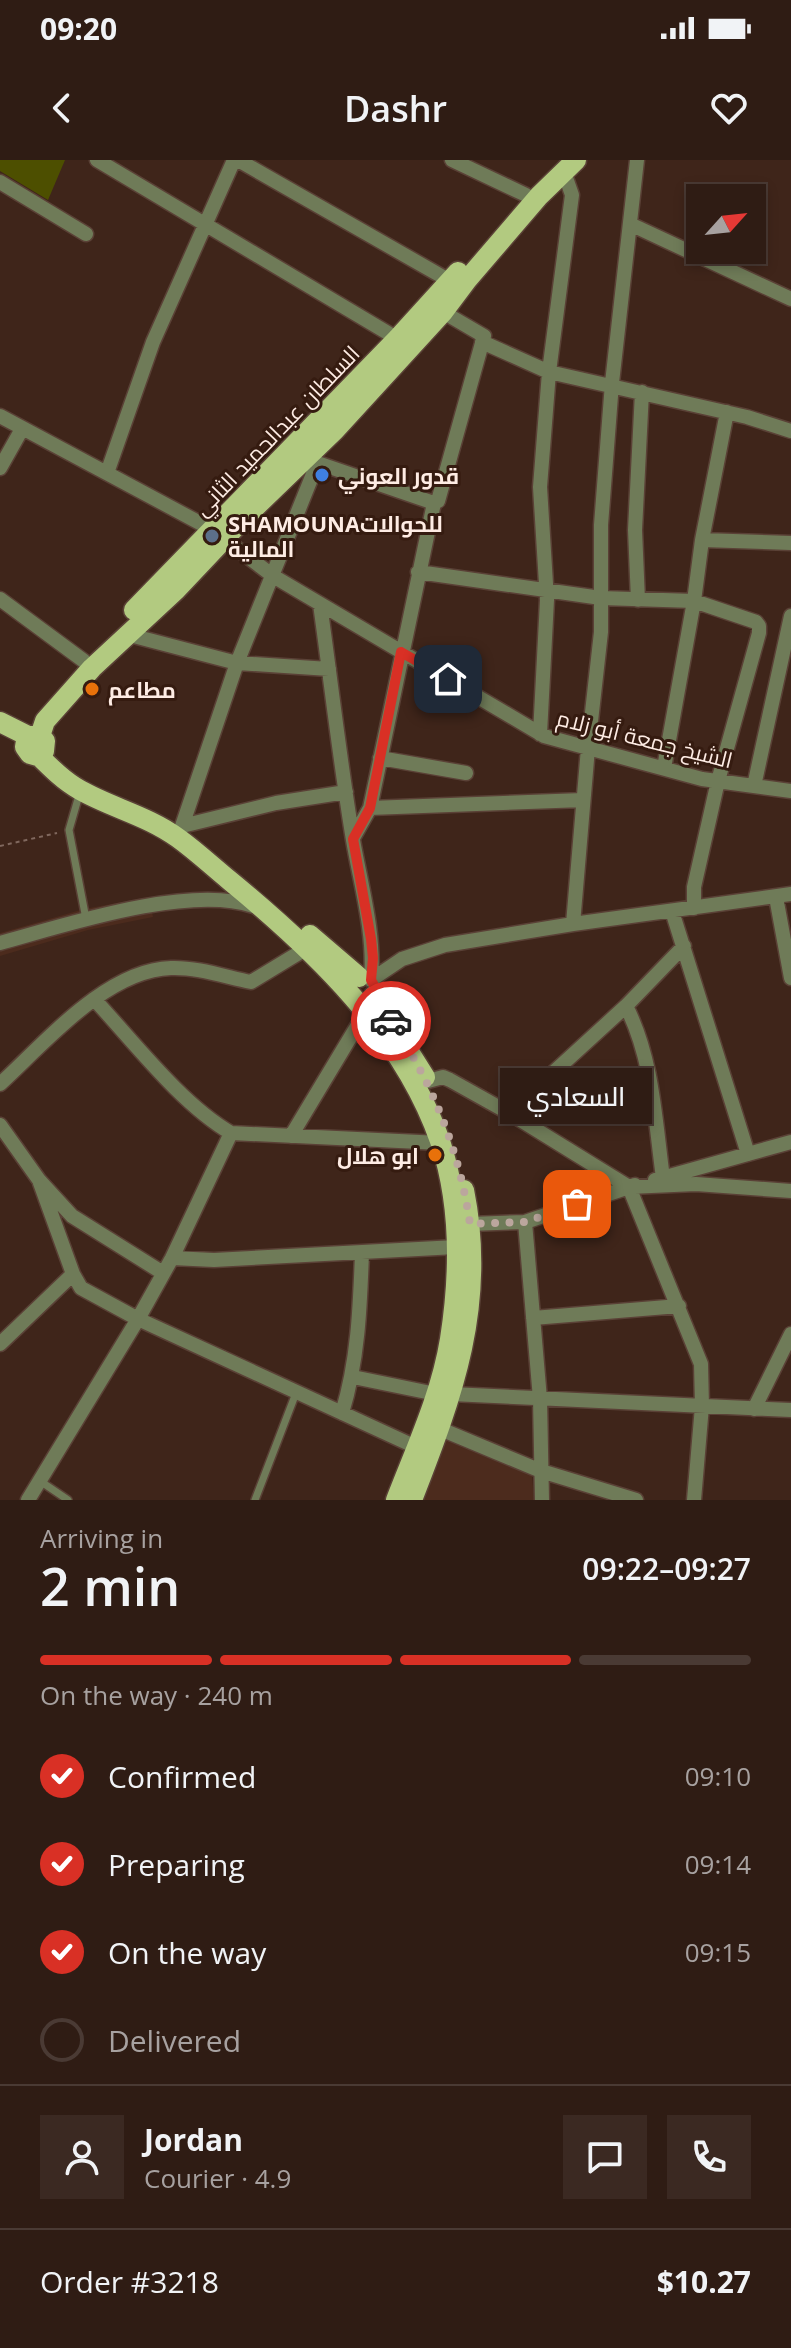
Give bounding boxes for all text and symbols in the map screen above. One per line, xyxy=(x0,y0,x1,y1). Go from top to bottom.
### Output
text: 09:20 xyxy=(40,8,117,49)
text: Dashr xyxy=(344,84,447,133)
icon: back xyxy=(40,86,84,130)
icon: heart xyxy=(707,86,751,130)
north arrow xyxy=(686,184,766,264)
map controls xyxy=(686,184,766,264)
street label: السلطان عبدالحميد الثاني xyxy=(187,338,368,524)
place label: قدور العوني xyxy=(338,460,459,494)
marker: قدور العوني xyxy=(313,466,331,484)
place label: SHAMOUNAللحوالات المالية xyxy=(228,508,443,563)
marker: SHAMOUNAللحوالات المالية xyxy=(203,527,221,545)
pin xyxy=(414,645,482,713)
icon: home xyxy=(426,657,470,701)
place label: مطاعم xyxy=(108,674,176,706)
marker: مطاعم xyxy=(83,680,101,698)
street label: الشيخ جمعة أبو زلام xyxy=(553,702,736,776)
courier xyxy=(351,981,431,1061)
icon: car xyxy=(369,999,413,1043)
callout: السعادي xyxy=(501,1068,653,1124)
text: السعادي xyxy=(527,1078,625,1114)
place label: ابو هلال xyxy=(337,1140,419,1170)
marker: ابو هلال xyxy=(426,1146,444,1164)
pin xyxy=(543,1170,611,1238)
icon: bag xyxy=(555,1182,599,1226)
text: Arriving in xyxy=(40,1520,163,1556)
text: 09:22–09:27 xyxy=(582,1548,751,1589)
text: 2 min xyxy=(40,1550,180,1621)
text: On the way · 240 m xyxy=(40,1677,273,1713)
icon: check xyxy=(40,1754,84,1798)
text: Confirmed xyxy=(108,1756,256,1797)
text: 09:10 xyxy=(685,1758,751,1794)
icon: check xyxy=(40,1842,84,1886)
text: Preparing xyxy=(108,1844,245,1885)
text: 09:14 xyxy=(685,1846,751,1882)
icon: check xyxy=(40,1930,84,1974)
text: On the way xyxy=(108,1932,266,1973)
text: 09:15 xyxy=(685,1934,751,1970)
text: Delivered xyxy=(108,2020,241,2061)
button: person xyxy=(40,2115,124,2199)
button: chat xyxy=(563,2115,647,2199)
button: phone xyxy=(667,2115,751,2199)
text: Jordan xyxy=(144,2119,243,2160)
text: Courier · 4.9 xyxy=(144,2160,291,2196)
text: Order #3218 xyxy=(40,2261,219,2302)
text: $10.27 xyxy=(657,2261,751,2302)

